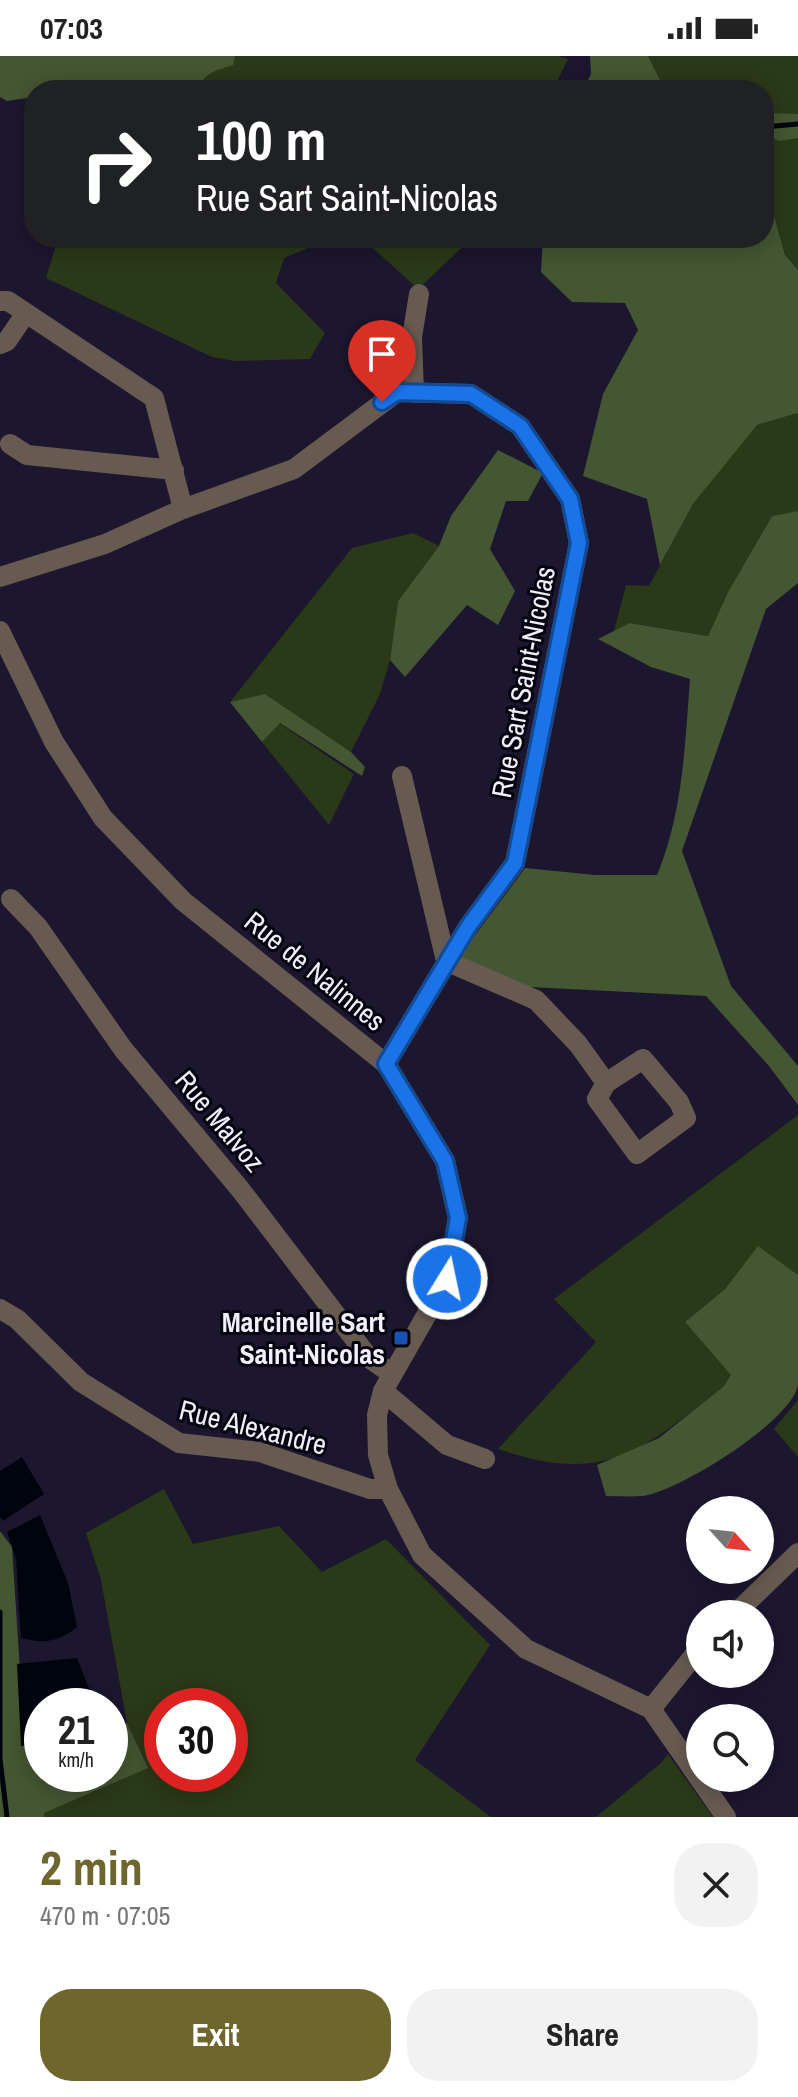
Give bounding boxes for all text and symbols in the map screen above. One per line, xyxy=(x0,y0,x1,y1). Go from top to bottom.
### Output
text: 07:03 xyxy=(40,8,103,48)
text: 100 m xyxy=(196,102,326,177)
icon: right xyxy=(64,112,168,216)
text: Rue Sart Saint-Nicolas xyxy=(196,174,498,222)
pin xyxy=(348,320,416,402)
icon: arrive xyxy=(360,332,404,376)
street label: Rue Sart Saint-Nicolas xyxy=(482,563,564,801)
street label: Rue de Nalinnes xyxy=(237,902,393,1040)
street label: Rue Malvoz xyxy=(166,1062,274,1180)
position arrow xyxy=(405,1237,489,1321)
place label: Marcinelle Sart Saint-Nicolas xyxy=(222,1303,385,1373)
marker: Marcinelle Sart Saint-Nicolas xyxy=(392,1329,410,1347)
street label: Rue Alexandre xyxy=(175,1390,331,1464)
north arrow xyxy=(686,1496,774,1584)
map controls xyxy=(686,1496,774,1792)
button: sound xyxy=(686,1600,774,1688)
speed limit sign: 30 xyxy=(144,1688,248,1792)
text: 21 xyxy=(58,1703,94,1756)
button: search xyxy=(686,1704,774,1792)
text: km/h xyxy=(58,1746,94,1773)
text: 2 min xyxy=(40,1835,143,1900)
button: close xyxy=(674,1843,758,1927)
text: 470 m · 07:05 xyxy=(40,1898,170,1933)
button: Exit xyxy=(40,1989,391,2081)
button: Share xyxy=(407,1989,758,2081)

